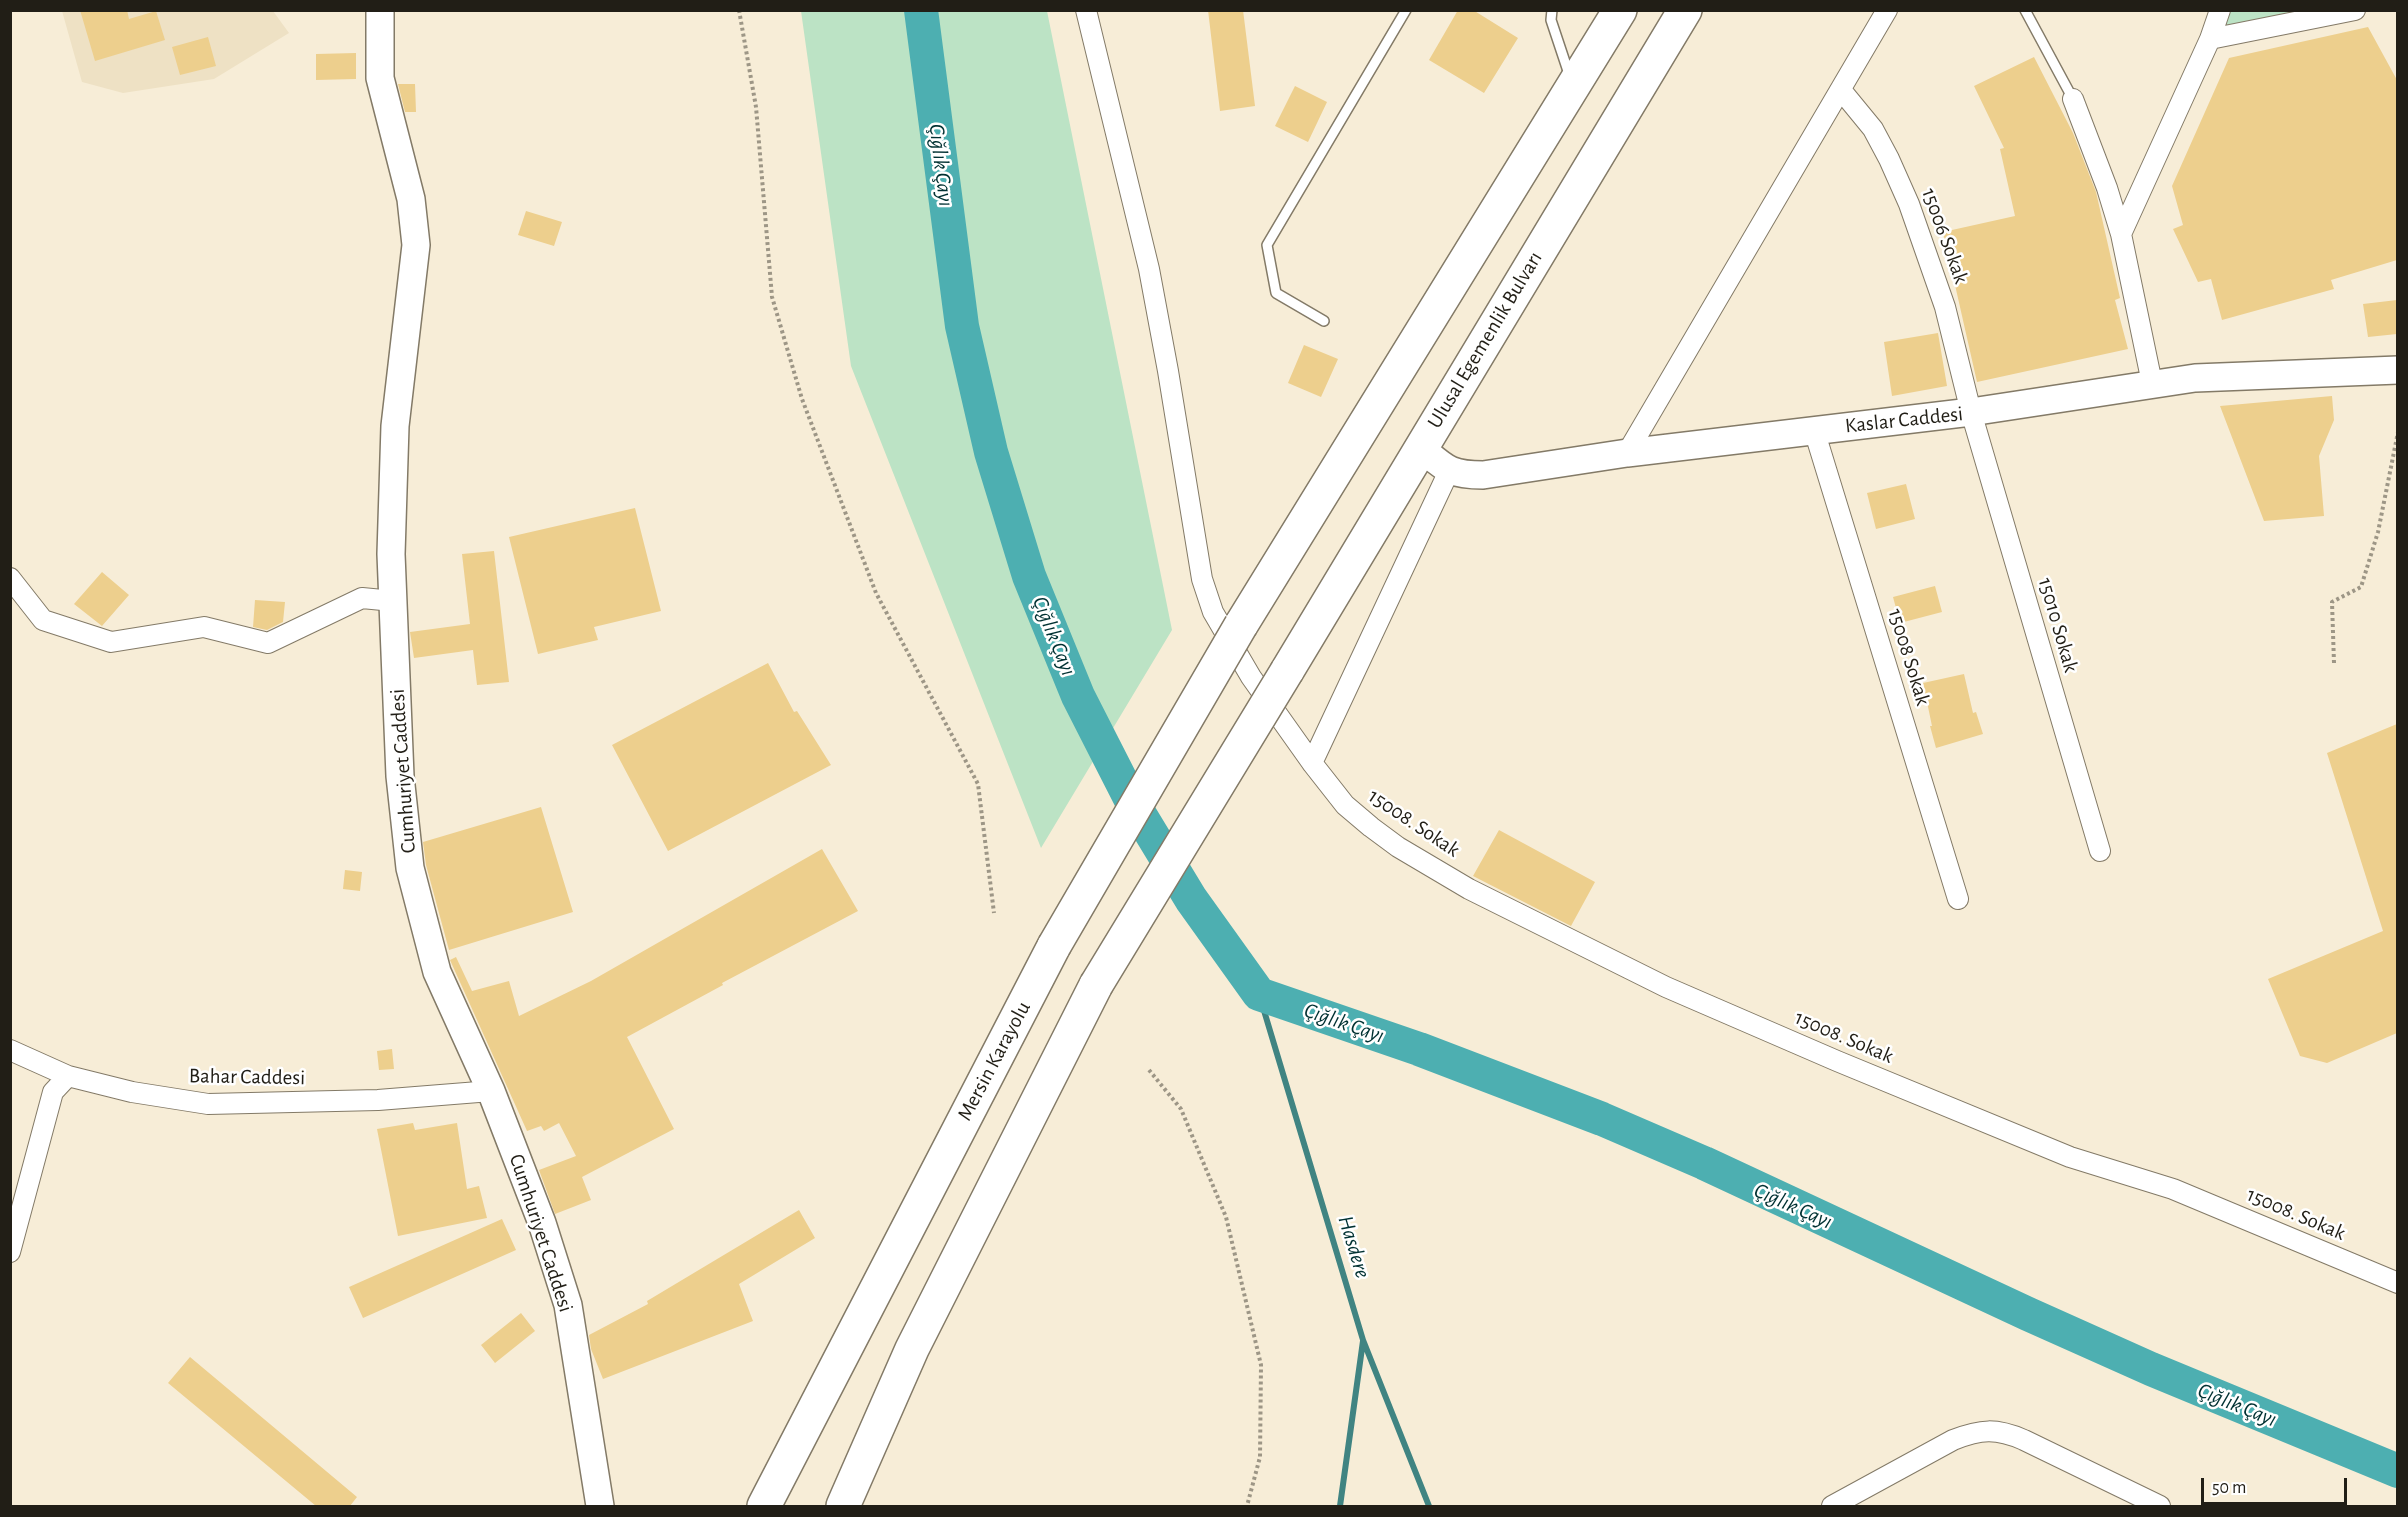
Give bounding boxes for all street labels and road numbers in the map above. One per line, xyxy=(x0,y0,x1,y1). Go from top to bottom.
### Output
street label: 15006 Sokak xyxy=(1916,185,1974,287)
street label: Ulusal Egemenlik Bulvarı xyxy=(1422,247,1548,433)
street label: Kaslar Caddesi xyxy=(1844,401,1964,439)
street label: 15010 Sokak xyxy=(2033,575,2083,675)
street label: 15008 Sokak xyxy=(1882,606,1936,708)
street label: Cumhuriyet Caddesi xyxy=(385,688,421,854)
street label: 15008. Sokak xyxy=(1364,783,1464,863)
street label: Mersin Karayolu xyxy=(952,997,1036,1125)
street label: 15008. Sokak xyxy=(1791,1005,1897,1069)
street label: Bahar Caddesi xyxy=(189,1063,305,1091)
street label: Cumhuriyet Caddesi xyxy=(504,1151,578,1315)
street label: 15008. Sokak xyxy=(2243,1182,2349,1246)

